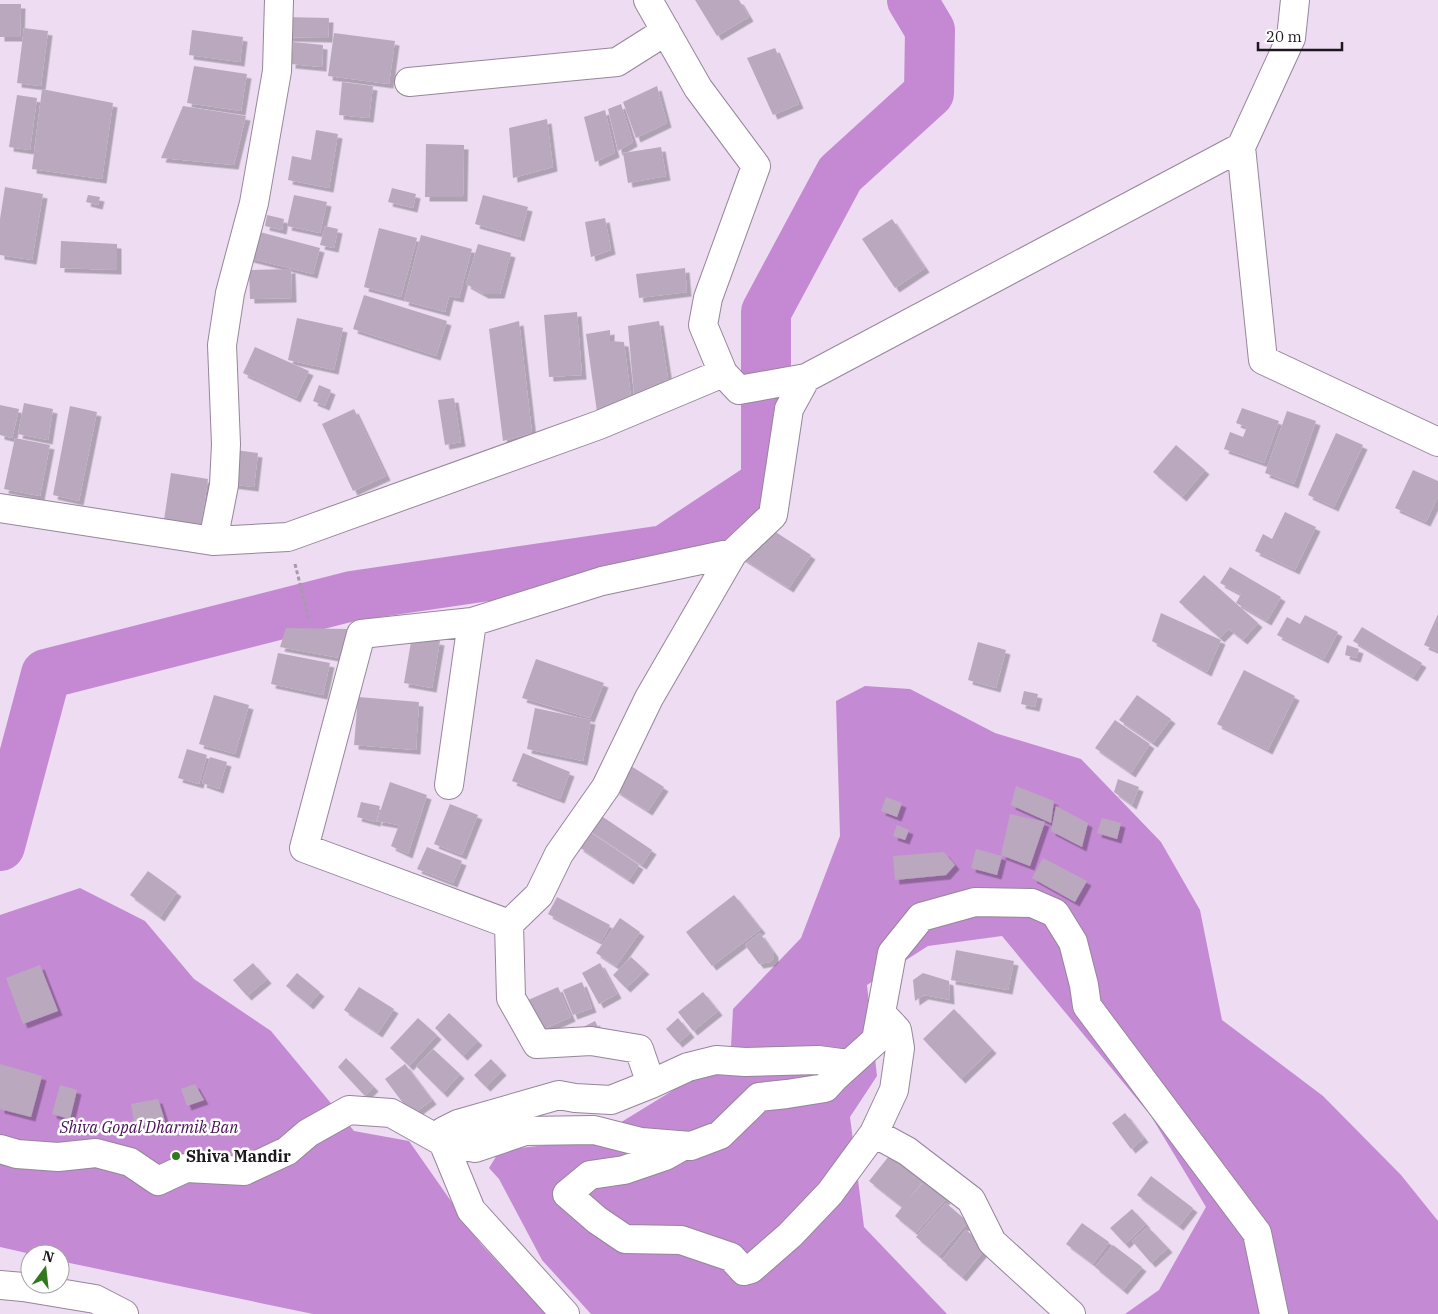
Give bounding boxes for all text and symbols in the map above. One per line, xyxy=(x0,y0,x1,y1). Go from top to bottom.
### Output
scale bar xyxy=(1258,20,1342,52)
text: 20 m xyxy=(1266,27,1302,46)
park label: Shiva Gopal Dharmik Ban xyxy=(59,1117,238,1137)
place label: Shiva Mandir xyxy=(186,1146,291,1166)
marker: Shiva Mandir xyxy=(170,1150,182,1162)
north arrow xyxy=(20,1244,70,1294)
text: N xyxy=(41,1246,56,1267)

